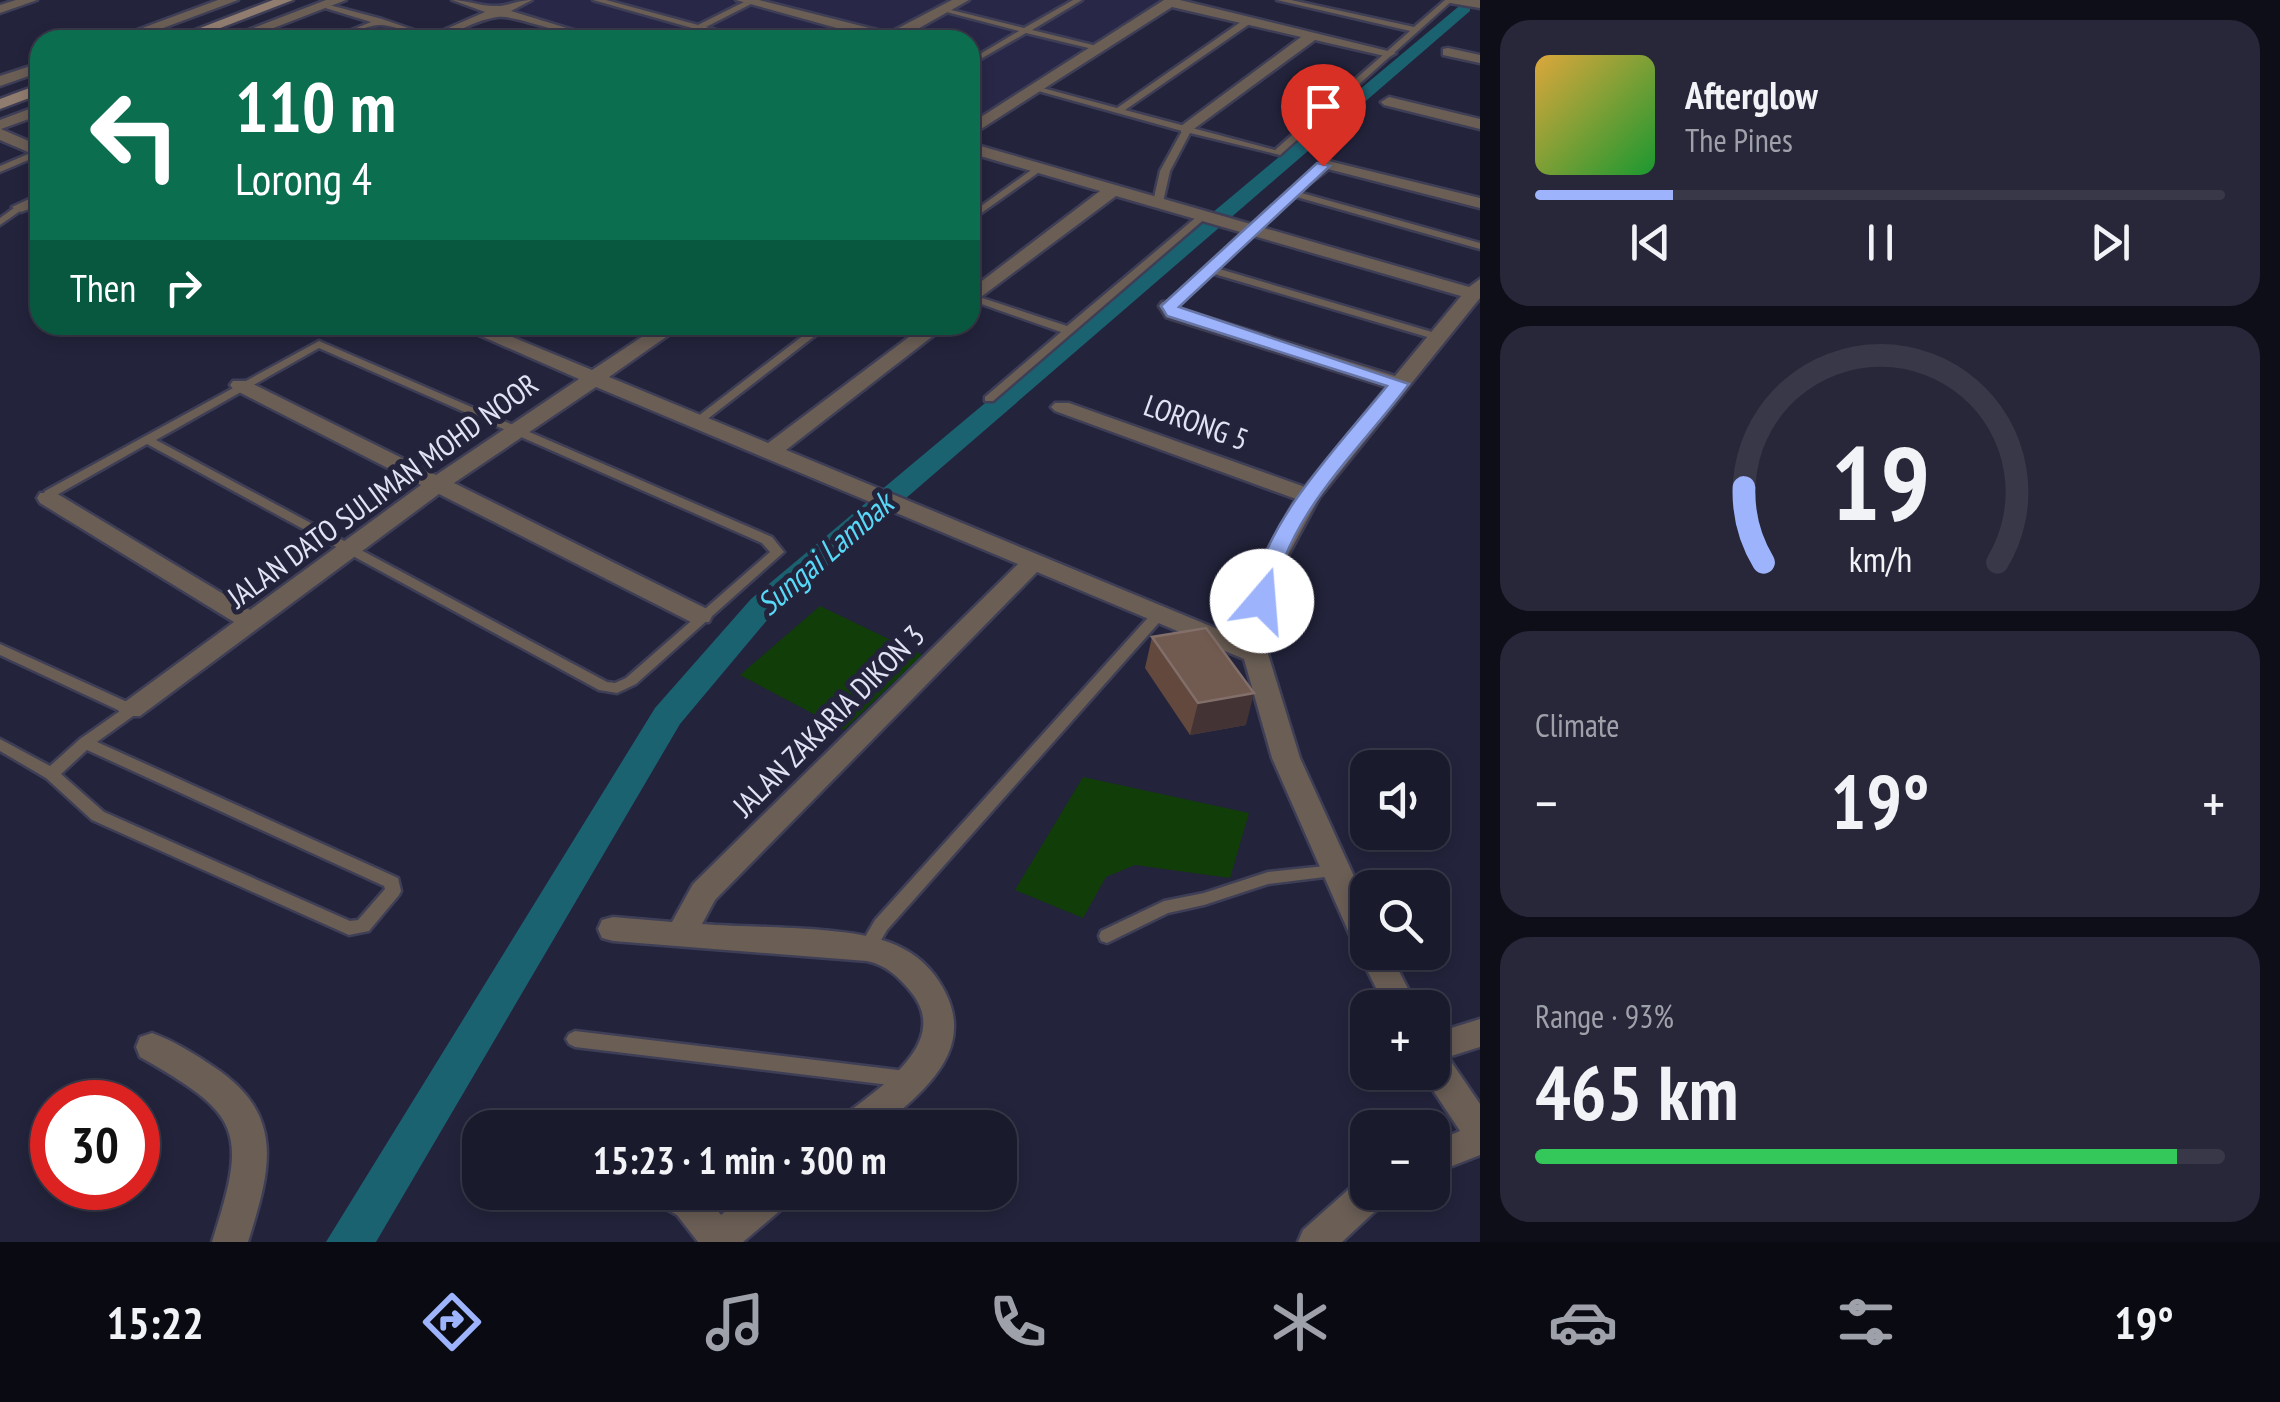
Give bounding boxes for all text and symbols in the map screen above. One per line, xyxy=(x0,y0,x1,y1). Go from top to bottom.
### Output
text: 110 m xyxy=(235,61,396,151)
pin xyxy=(1281,64,1366,167)
icon: left xyxy=(70,70,200,200)
text: Afterglow xyxy=(1685,70,1818,119)
icon: arrive xyxy=(1296,79,1351,134)
text: The Pines xyxy=(1685,119,1793,161)
text: Lorong 4 xyxy=(235,149,372,207)
icon: previous xyxy=(1623,215,1678,270)
icon: pause xyxy=(1853,215,1908,270)
icon: next xyxy=(2083,215,2138,270)
icon: right xyxy=(156,260,211,315)
text: Then xyxy=(70,263,136,312)
street label: JALAN DATO SULIMAN MOHD NOOR xyxy=(218,364,545,616)
street label: LORONG 5 xyxy=(1139,385,1254,458)
text: 19 xyxy=(1830,414,1930,549)
water label: Sungai Lambak xyxy=(747,480,904,624)
text: km/h xyxy=(1848,536,1912,582)
position arrow xyxy=(1210,549,1314,653)
street label: JALAN ZAKARIA DIKON 3 xyxy=(723,616,932,825)
text: Climate xyxy=(1535,704,1619,746)
map controls xyxy=(1350,750,1450,1210)
button: sound xyxy=(1350,750,1450,850)
text: 19° xyxy=(1830,753,1930,850)
text: − xyxy=(1535,767,1558,838)
text: + xyxy=(2202,767,2225,838)
button: search xyxy=(1350,870,1450,970)
button: + xyxy=(1350,990,1450,1090)
text: Range · 93% xyxy=(1535,995,1674,1037)
text: 465 km xyxy=(1535,1044,1739,1141)
speed limit sign: 30 xyxy=(30,1080,160,1210)
button: − xyxy=(1350,1110,1450,1210)
text: 15:23 · 1 min · 300 m xyxy=(593,1135,886,1184)
icon: directions xyxy=(417,1287,487,1357)
icon: music xyxy=(700,1287,770,1357)
icon: phone xyxy=(983,1287,1053,1357)
icon: climate xyxy=(1265,1287,1335,1357)
icon: car xyxy=(1548,1287,1618,1357)
icon: filters xyxy=(1831,1287,1901,1357)
text: 15:22 xyxy=(106,1293,204,1351)
text: 19° xyxy=(2114,1293,2174,1351)

